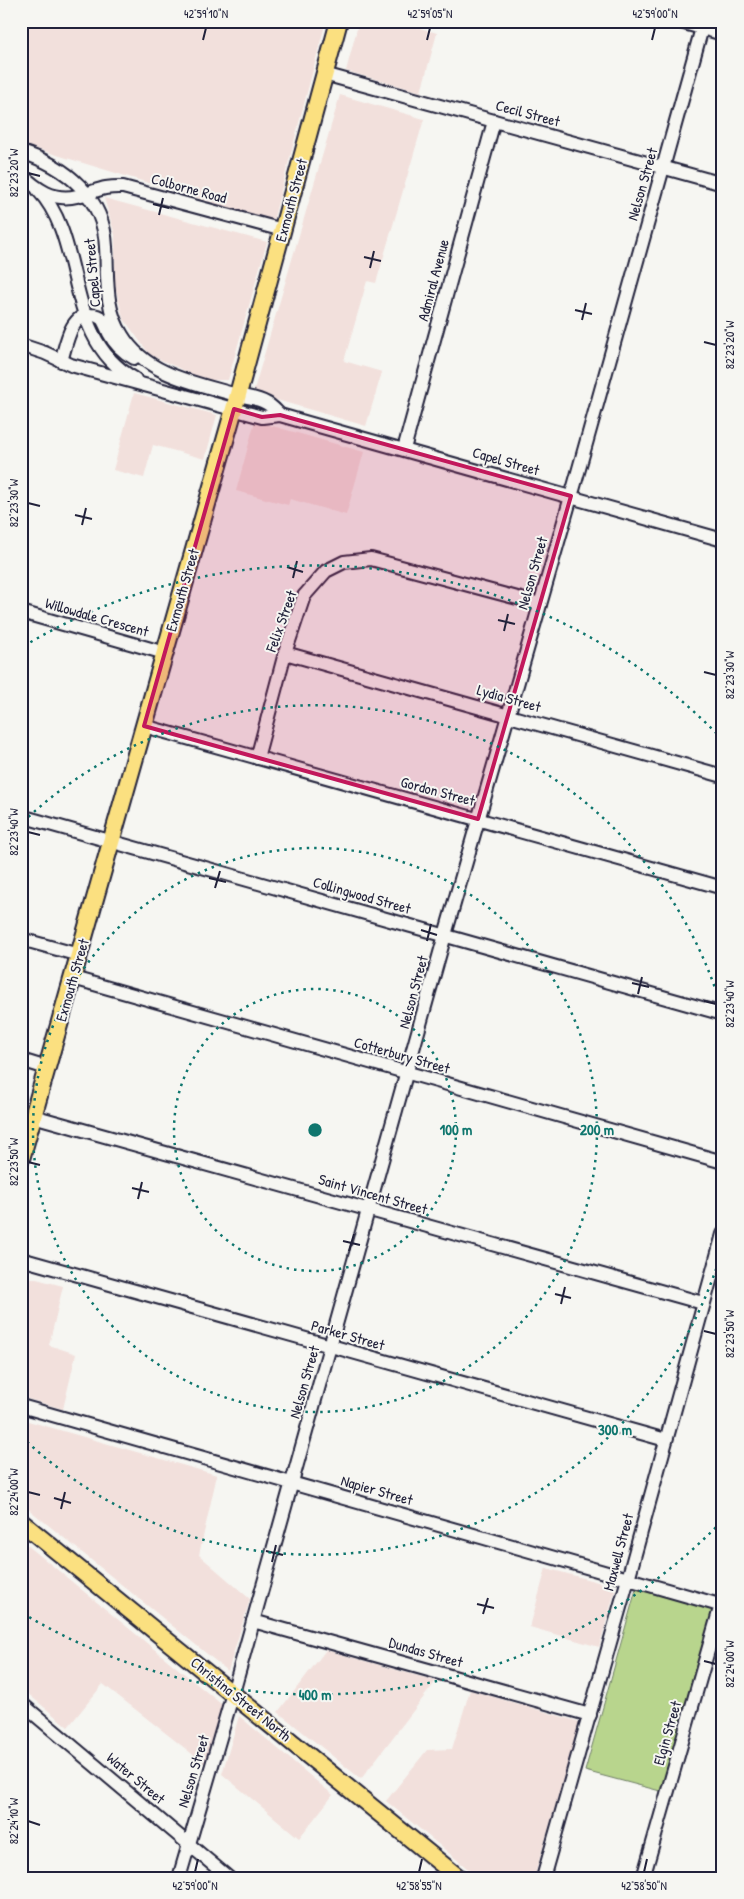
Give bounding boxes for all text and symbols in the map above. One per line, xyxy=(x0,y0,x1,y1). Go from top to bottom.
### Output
text: 42°59'10"N xyxy=(184,5,228,22)
text: 42°59'05"N xyxy=(408,5,452,22)
text: 42°59'00"N xyxy=(632,5,678,22)
street label: Cecil Street xyxy=(494,94,563,132)
street label: Nelson Street xyxy=(622,144,663,223)
text: 82°23'20"W xyxy=(5,148,22,197)
street label: Exmouth Street xyxy=(270,155,312,244)
street label: Colborne Road xyxy=(149,168,229,208)
street label: Capel Street xyxy=(78,237,105,308)
street label: Admiral Avenue xyxy=(412,237,454,323)
text: 82°23'20"W xyxy=(721,320,738,369)
street label: Capel Street xyxy=(470,441,543,481)
text: 82°23'30"W xyxy=(5,478,22,527)
street label: Nelson Street xyxy=(512,533,553,612)
street label: Exmouth Street xyxy=(160,545,204,634)
street label: Felix Street xyxy=(260,587,302,656)
street label: Willowdale Crescent xyxy=(43,592,152,642)
text: 82°23'30"W xyxy=(721,650,738,699)
street label: Lydia Street xyxy=(475,679,544,717)
street label: Gordon Street xyxy=(399,771,478,811)
text: 82°23'40"W xyxy=(5,808,22,856)
street label: Collingwood Street xyxy=(311,871,414,919)
street label: Exmouth Street xyxy=(50,935,94,1024)
street label: Nelson Street xyxy=(393,952,433,1031)
text: 82°23'40"W xyxy=(721,980,738,1028)
street label: Cotterbury Street xyxy=(352,1031,453,1079)
text: 100 m xyxy=(440,1119,472,1140)
text: 200 m xyxy=(580,1119,614,1140)
centre of rings xyxy=(306,1121,324,1139)
text: 82°23'50"W xyxy=(5,1137,22,1186)
street label: Saint Vincent Street xyxy=(316,1168,431,1220)
text: 82°23'50"W xyxy=(721,1309,738,1358)
street label: Parker Street xyxy=(309,1315,388,1356)
street label: Nelson Street xyxy=(284,1342,325,1421)
text: 300 m xyxy=(598,1419,632,1440)
text: 82°24'00"W xyxy=(5,1468,22,1516)
street label: Napier Street xyxy=(339,1470,416,1510)
street label: Maxwell Street xyxy=(598,1510,639,1593)
street label: Dundas Street xyxy=(387,1631,466,1673)
text: 82°24'00"W xyxy=(721,1640,738,1688)
street label: Christina Street North xyxy=(186,1652,296,1746)
text: 400 m xyxy=(299,1684,331,1705)
street label: Elgin Street xyxy=(648,1698,686,1768)
street label: Nelson Street xyxy=(172,1731,214,1810)
street label: Water Street xyxy=(102,1747,170,1809)
text: 82°24'10"W xyxy=(5,1797,22,1844)
text: 42°59'00"N xyxy=(172,1877,218,1894)
text: 42°58'55"N xyxy=(396,1877,442,1894)
text: 42°58'50"N xyxy=(621,1877,667,1894)

